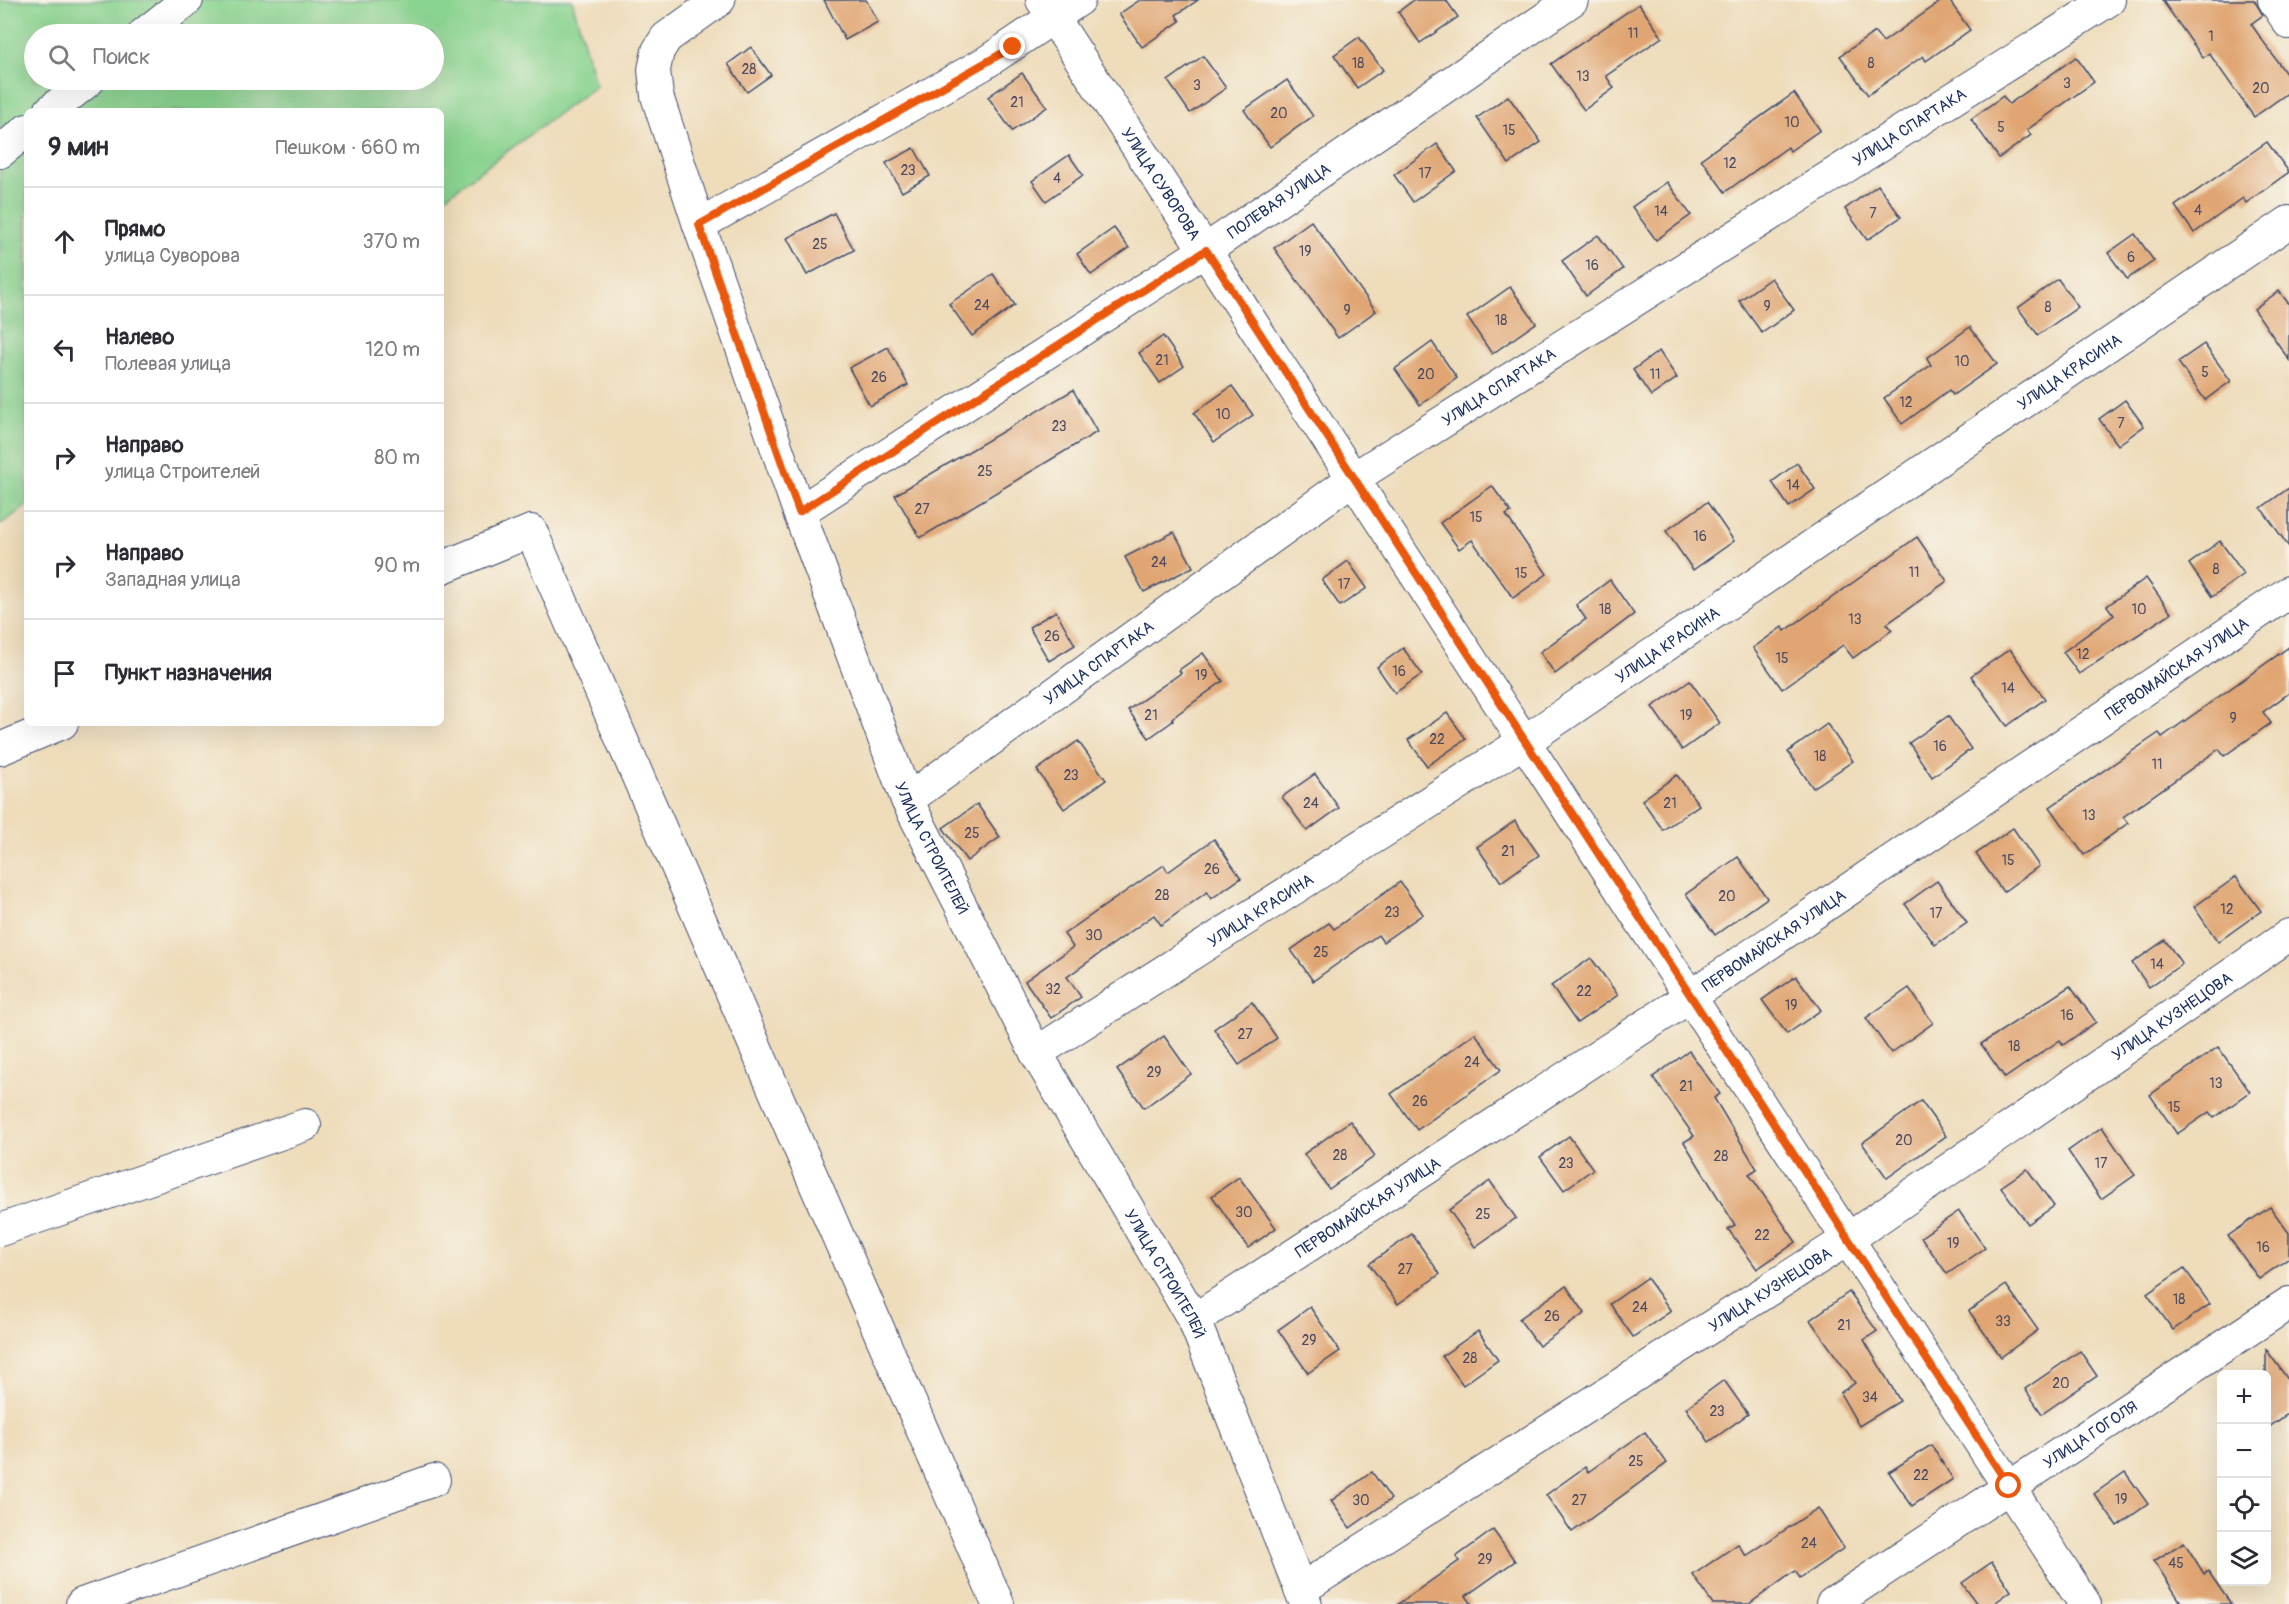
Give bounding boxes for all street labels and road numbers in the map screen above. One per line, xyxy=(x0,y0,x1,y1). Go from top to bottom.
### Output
street label: УЛИЦА СПАРТАКА xyxy=(1849,84,1970,171)
street label: УЛИЦА СУВОРОВА xyxy=(1117,124,1204,244)
street label: ПОЛЕВАЯ УЛИЦА xyxy=(1224,159,1335,243)
street label: УЛИЦА КРАСИНА xyxy=(2014,330,2126,415)
street label: УЛИЦА СПАРТАКА xyxy=(1438,344,1560,431)
street label: УЛИЦА КРАСИНА xyxy=(1612,603,1724,688)
street label: ПЕРВОМАЙСКАЯ УЛИЦА xyxy=(2101,613,2253,725)
street label: УЛИЦА СПАРТАКА xyxy=(1040,617,1158,709)
street label: УЛИЦА СТРОИТЕЛЕЙ xyxy=(890,779,973,918)
street label: УЛИЦА КРАСИНА xyxy=(1204,870,1317,952)
street label: ПЕРВОМАЙСКАЯ УЛИЦА xyxy=(1698,885,1850,997)
street label: УЛИЦА КУЗНЕЦОВА xyxy=(2108,968,2236,1065)
street label: ПЕРВОМАЙСКАЯ УЛИЦА xyxy=(1292,1153,1444,1262)
street label: УЛИЦА СТРОИТЕЛЕЙ xyxy=(1120,1206,1209,1341)
street label: УЛИЦА КУЗНЕЦОВА xyxy=(1705,1243,1836,1337)
street label: УЛИЦА ГОГОЛЯ xyxy=(2040,1397,2141,1473)

